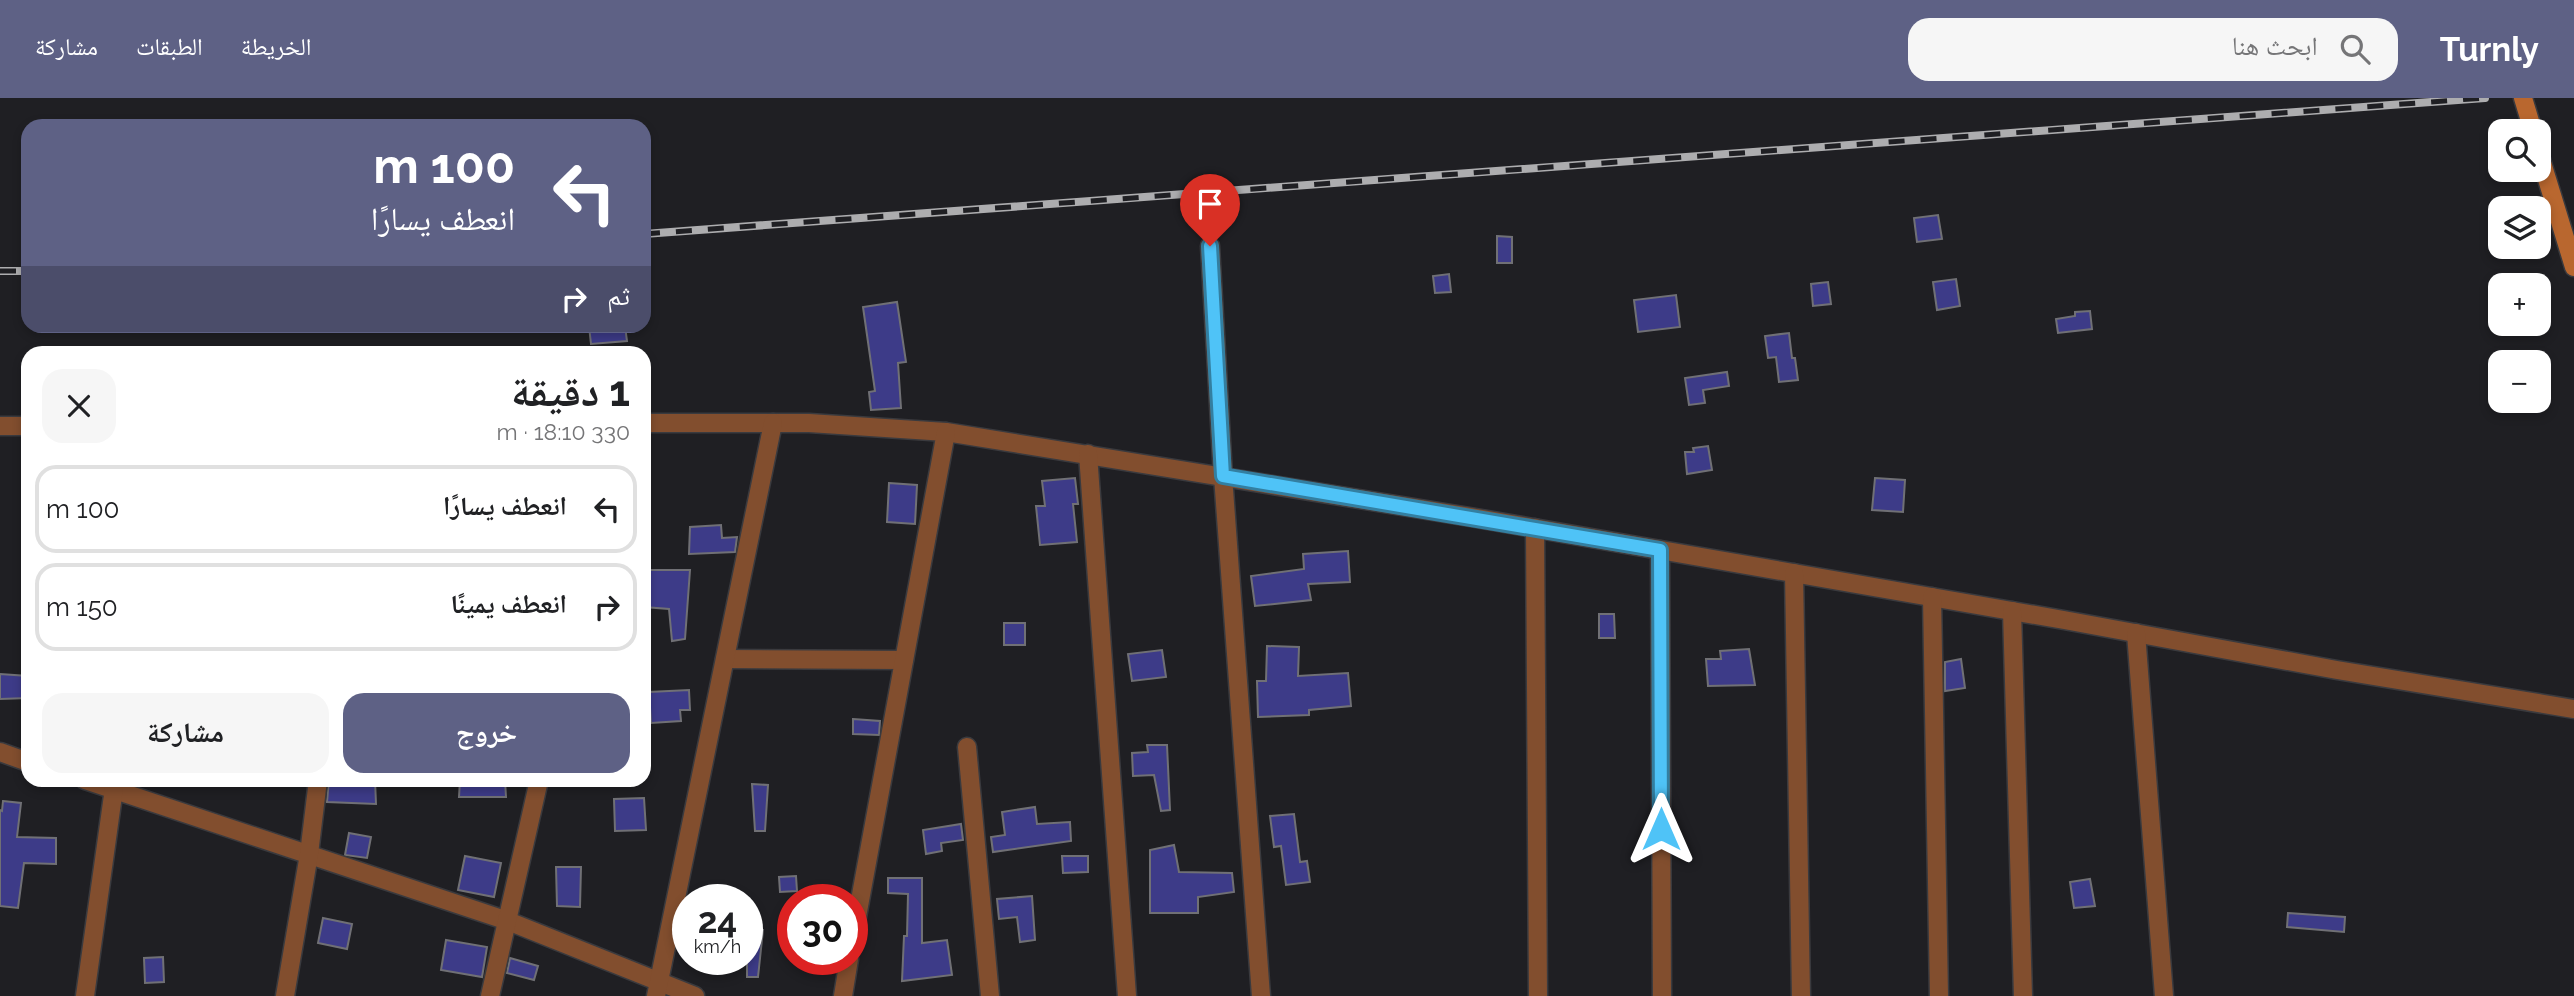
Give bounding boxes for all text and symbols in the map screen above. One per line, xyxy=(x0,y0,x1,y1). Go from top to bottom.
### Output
search box xyxy=(1908,18,2398,81)
icon: search xyxy=(2336,30,2374,68)
text: Turnly xyxy=(2440,30,2539,69)
text: ابحث هنا xyxy=(2232,31,2318,61)
text: مشاركة xyxy=(35,32,98,61)
text: الطبقات xyxy=(136,32,203,61)
text: الخريطة xyxy=(241,32,311,61)
map controls xyxy=(2488,119,2551,413)
button: search xyxy=(2488,119,2551,182)
text: 100 m xyxy=(373,137,515,194)
icon: left xyxy=(539,147,630,238)
pin xyxy=(1180,174,1240,246)
icon: arrive xyxy=(1191,185,1229,223)
button: layers xyxy=(2488,196,2551,259)
text: انعطف يسارًا xyxy=(371,200,515,237)
button: + xyxy=(2488,273,2551,336)
icon: right xyxy=(555,280,593,318)
text: ثم xyxy=(607,281,630,311)
button: − xyxy=(2488,350,2551,413)
text: 1 دقيقة xyxy=(511,367,630,416)
button: close xyxy=(42,369,116,443)
text: 330 m · 18:10 xyxy=(497,418,630,445)
icon: left xyxy=(588,490,626,528)
text: انعطف يسارًا xyxy=(443,491,567,521)
text: 100 m xyxy=(46,494,120,524)
icon: right xyxy=(588,588,626,626)
text: انعطف يمينًا xyxy=(450,589,567,619)
text: 150 m xyxy=(46,592,118,622)
button: مشاركة xyxy=(42,693,329,773)
button: خروج xyxy=(343,693,630,773)
position arrow xyxy=(1624,792,1698,866)
speed limit sign: 30 xyxy=(777,884,868,975)
text: 24 xyxy=(698,900,737,941)
text: km/h xyxy=(694,936,741,957)

